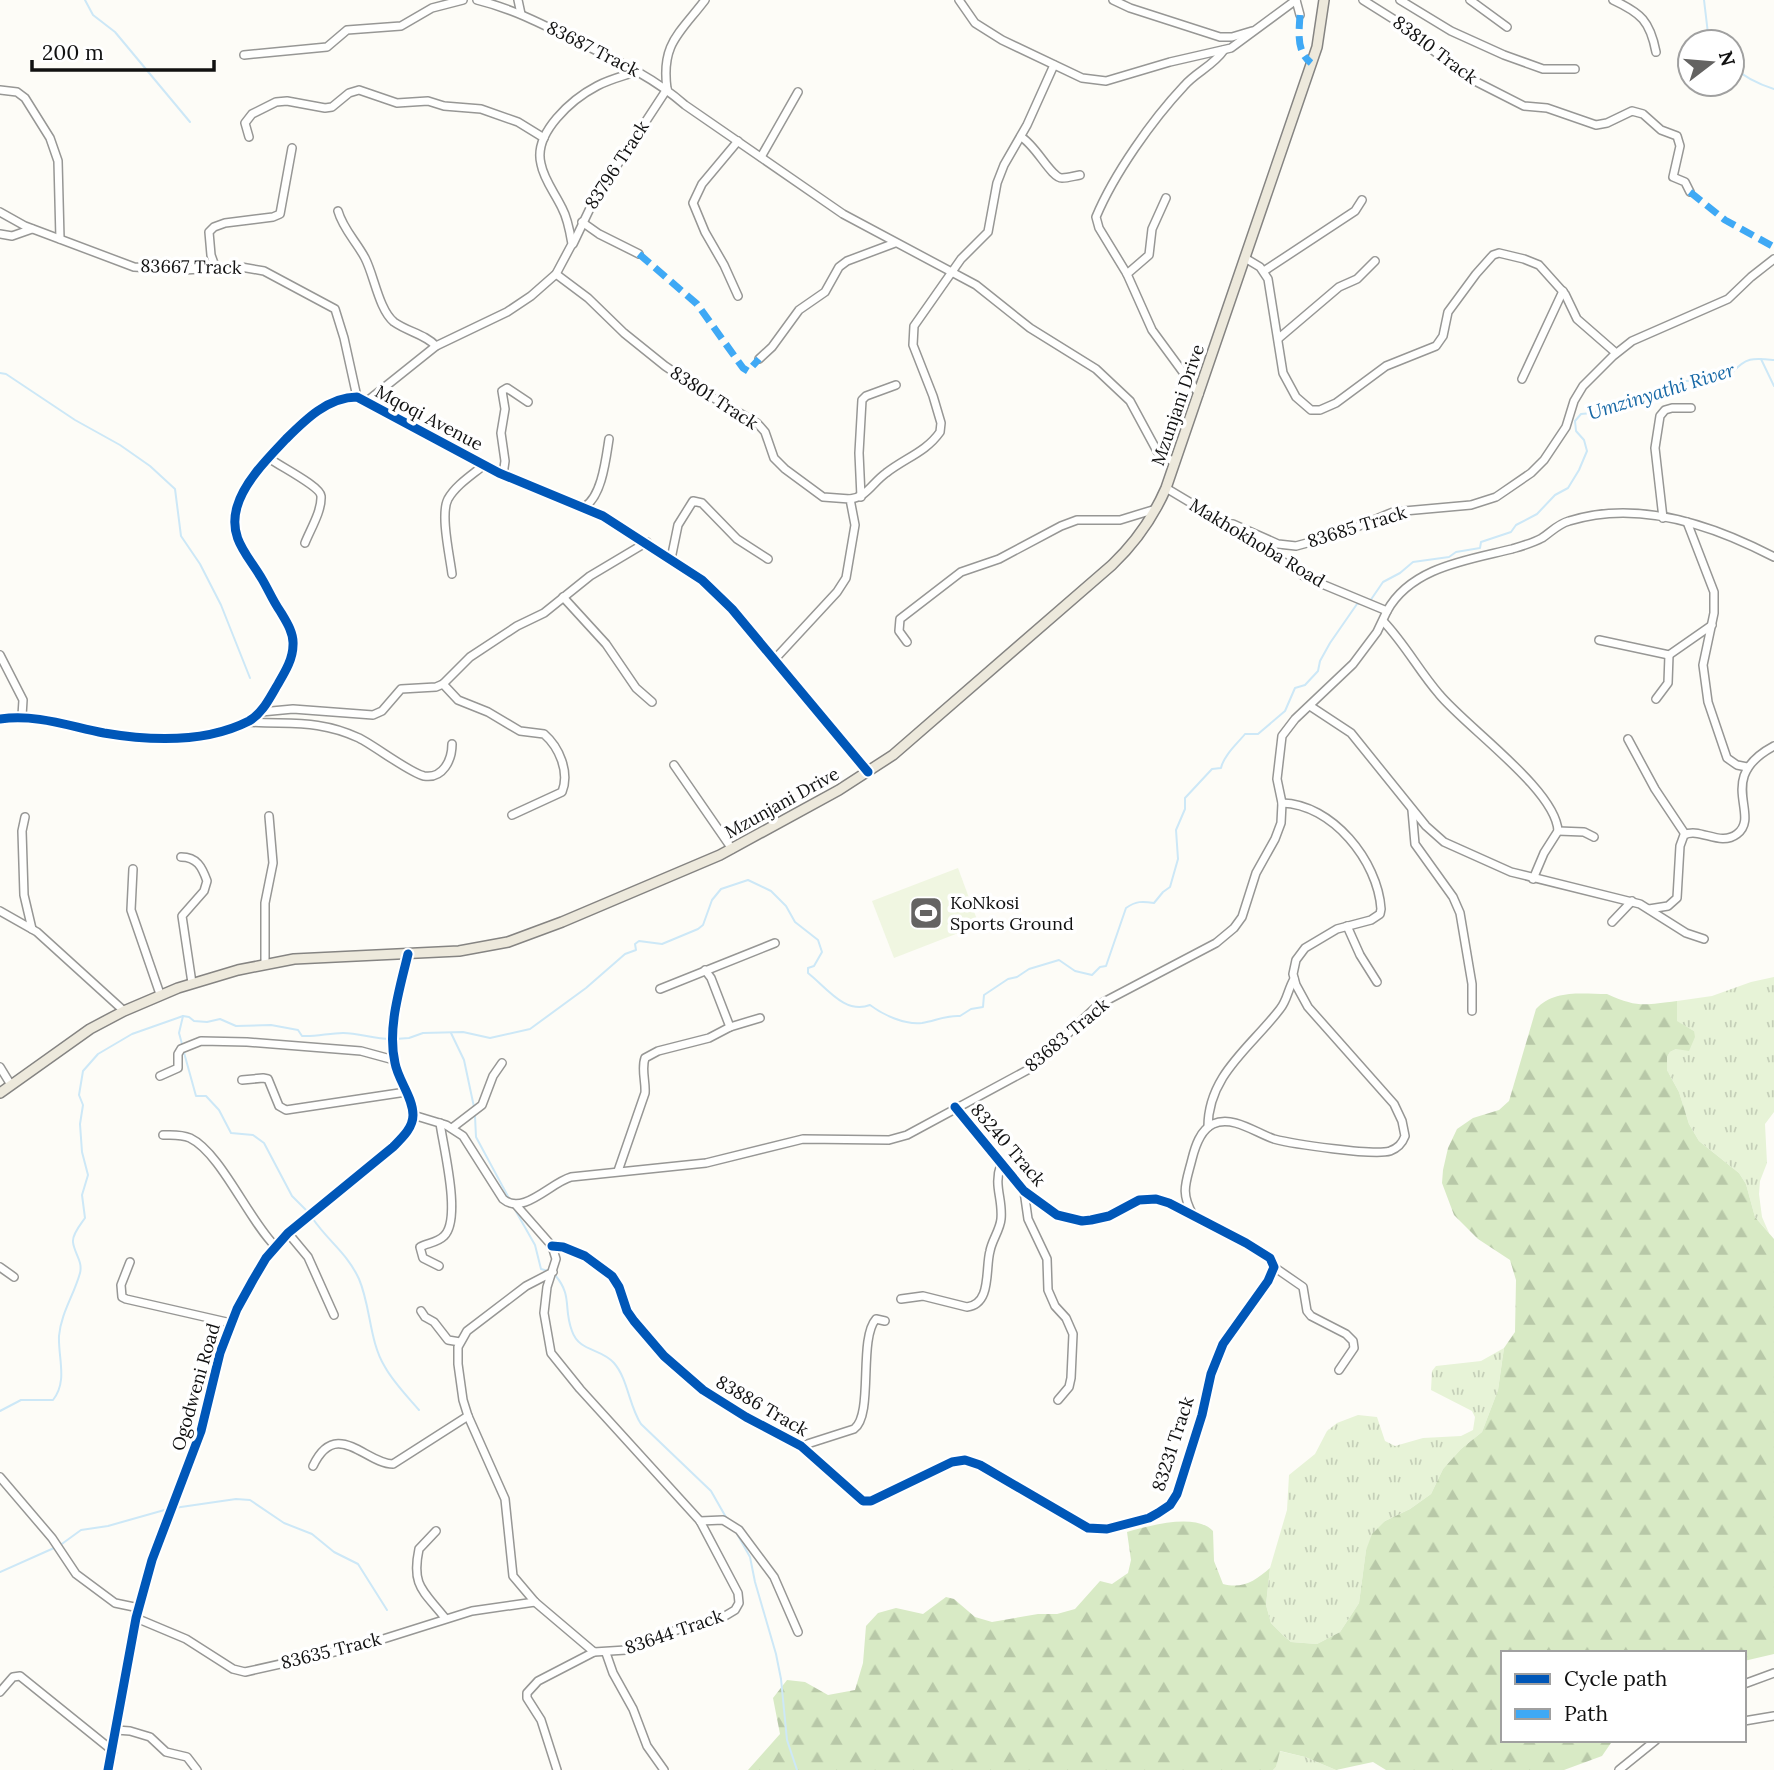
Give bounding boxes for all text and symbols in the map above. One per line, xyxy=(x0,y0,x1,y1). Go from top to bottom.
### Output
street label: 83810 Track xyxy=(1388,10,1482,89)
street label: 83687 Track xyxy=(543,15,644,82)
scale bar xyxy=(32,28,214,72)
north arrow xyxy=(1676,28,1746,98)
text: 200 m xyxy=(42,39,104,66)
text: N xyxy=(1714,48,1741,69)
street label: 83796 Track xyxy=(579,116,654,213)
street label: 83667 Track xyxy=(140,254,242,279)
street label: Mzunjani Drive xyxy=(1146,341,1209,469)
water label: Umzinyathi River xyxy=(1585,357,1738,425)
street label: 83801 Track xyxy=(666,361,763,435)
street label: Mqoqi Avenue xyxy=(371,380,487,456)
street label: Makhokhoba Road xyxy=(1185,493,1329,592)
street label: 83685 Track xyxy=(1304,500,1410,553)
street label: Mzunjani Drive xyxy=(721,762,843,843)
place label: KoNkosi Sports Ground xyxy=(950,891,1074,935)
sports icon: KoNkosi Sports Ground xyxy=(907,894,945,932)
street label: 83683 Track xyxy=(1020,993,1114,1076)
street label: 83240 Track xyxy=(966,1098,1051,1191)
street label: Ogodweni Road xyxy=(166,1320,225,1453)
street label: 83886 Track xyxy=(712,1370,813,1441)
street label: 83231 Track xyxy=(1146,1393,1199,1494)
street label: 83644 Track xyxy=(622,1604,726,1659)
street label: 83635 Track xyxy=(278,1627,384,1674)
legend xyxy=(1501,1651,1746,1742)
text: Cycle path xyxy=(1564,1665,1667,1692)
text: Path xyxy=(1564,1700,1608,1727)

